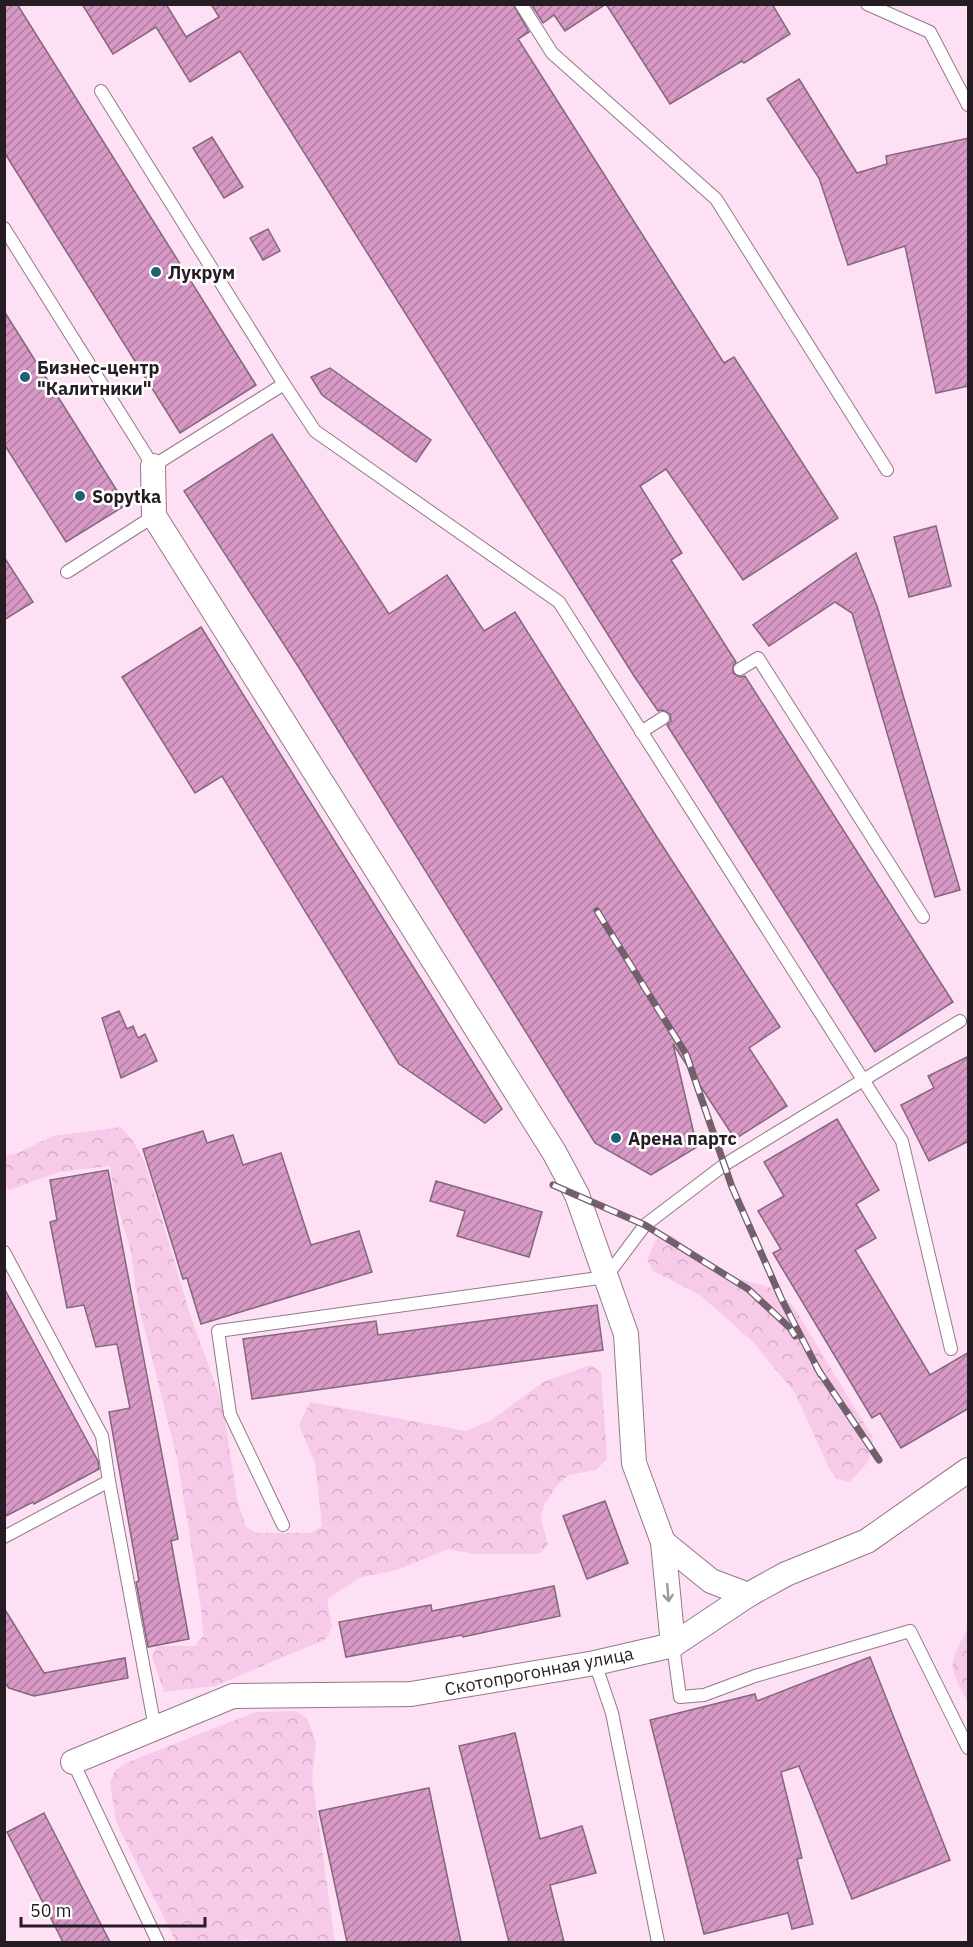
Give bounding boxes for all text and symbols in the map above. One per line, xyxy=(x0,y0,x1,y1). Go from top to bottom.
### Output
place label: Лукрум xyxy=(168,261,235,284)
marker: Лукрум xyxy=(149,265,163,279)
place label: Бизнес-центр "Калитники" xyxy=(37,356,159,400)
marker: Бизнес-центр "Калитники" xyxy=(18,370,32,384)
place label: Sopytka xyxy=(92,485,161,508)
marker: Sopytka xyxy=(73,489,87,503)
place label: Арена партс xyxy=(628,1127,737,1150)
marker: Арена партс xyxy=(609,1131,623,1145)
one-way arrow xyxy=(663,1583,674,1603)
street label: Скотопрогонная улица xyxy=(443,1641,636,1701)
scale bar xyxy=(21,1890,206,1928)
text: 50 m xyxy=(30,1899,72,1922)

